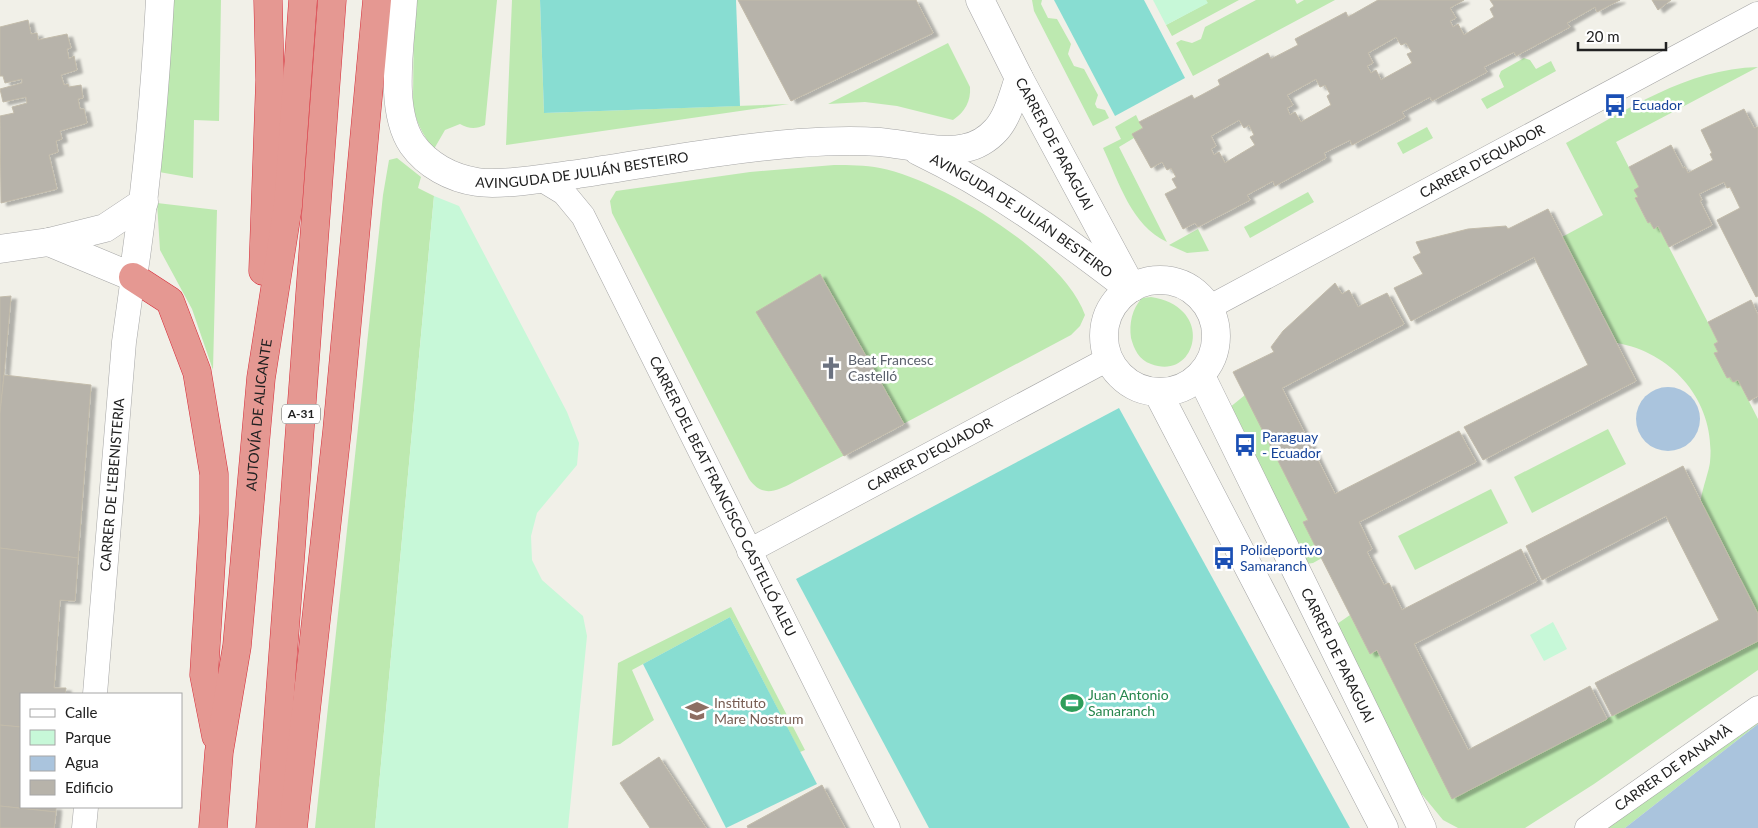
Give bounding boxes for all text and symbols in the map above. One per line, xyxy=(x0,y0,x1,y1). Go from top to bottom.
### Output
scale bar xyxy=(1578,20,1666,52)
text: 20 m xyxy=(1586,27,1620,45)
street label: CARRER DE PARAGUAI xyxy=(1012,74,1097,213)
bus stop icon: Ecuador xyxy=(1602,92,1628,118)
place label: Ecuador xyxy=(1632,96,1682,113)
street label: CARRER D'EQUADOR xyxy=(1416,120,1548,201)
street label: AVINGUDA DE JULIÁN BESTEIRO xyxy=(475,148,690,191)
street label: AVINGUDA DE JULIÁN BESTEIRO xyxy=(928,150,1116,281)
street label: AUTOVÍA DE ALICANTE xyxy=(242,338,275,491)
place label: Beat Francesc Castelló xyxy=(848,351,934,384)
street label: CARRER DEL BEAT FRANCISCO CASTELLÓ ALEU xyxy=(646,353,800,639)
church icon: Beat Francesc Castelló xyxy=(818,355,844,381)
street label: CARRER DE L'EBENISTERIA xyxy=(96,397,127,572)
road number: A-31 xyxy=(282,404,320,424)
street label: CARRER D'EQUADOR xyxy=(864,413,995,494)
place label: Paraguay - Ecuador xyxy=(1262,428,1321,461)
bus stop icon: Paraguay - Ecuador xyxy=(1232,432,1258,458)
place label: Polideportivo Samaranch xyxy=(1240,541,1322,574)
bus stop icon: Polideportivo Samaranch xyxy=(1211,545,1237,571)
street label: CARRER DE PARAGUAI xyxy=(1298,585,1378,725)
place label: Juan Antonio Samaranch xyxy=(1088,686,1169,719)
sports icon: Juan Antonio Samaranch xyxy=(1059,690,1085,716)
legend xyxy=(20,693,182,808)
place label: Instituto Mare Nostrum xyxy=(714,694,803,727)
school or university icon: Instituto Mare Nostrum xyxy=(684,698,710,724)
text: Calle xyxy=(65,703,98,721)
street label: CARRER DE PANAMÀ xyxy=(1611,720,1735,814)
text: Parque xyxy=(65,728,111,746)
text: Agua xyxy=(65,753,99,771)
text: Edificio xyxy=(65,778,113,796)

